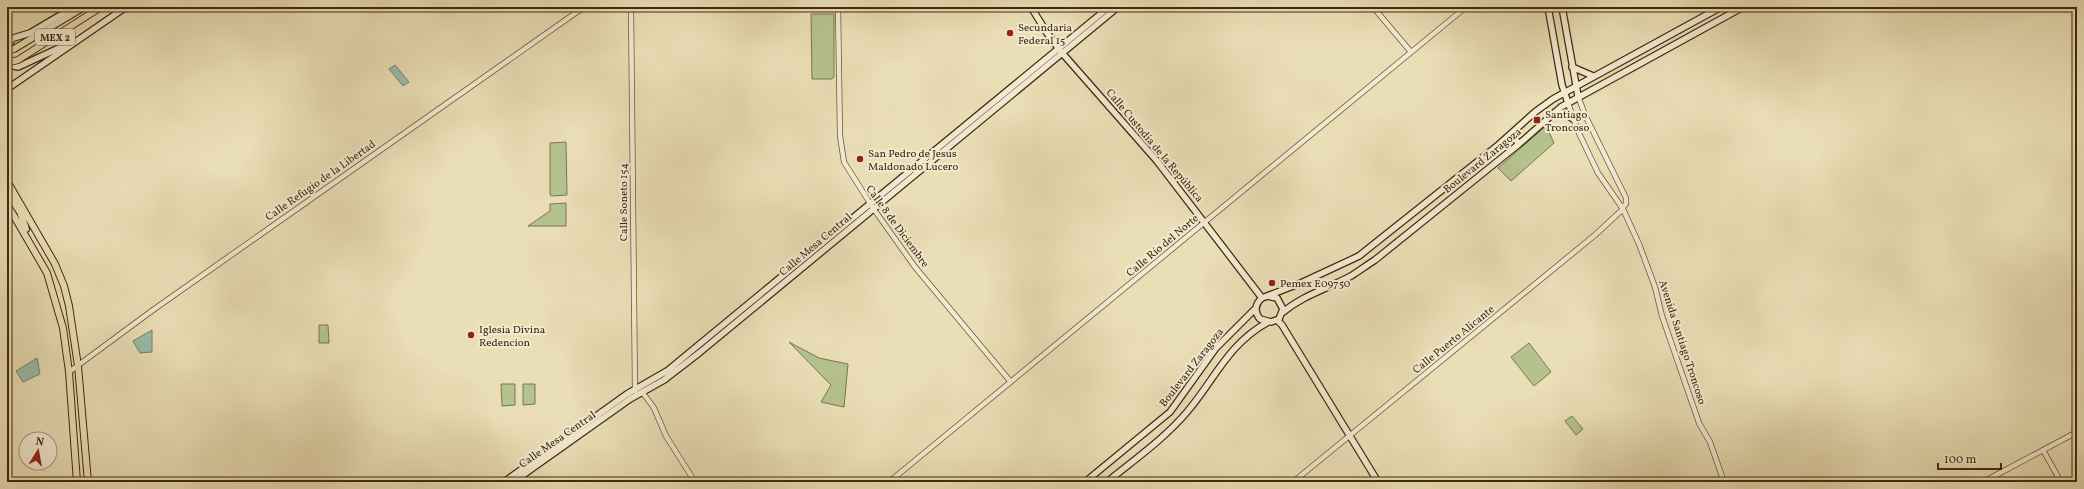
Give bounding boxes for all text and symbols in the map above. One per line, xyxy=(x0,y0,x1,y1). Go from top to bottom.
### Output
place label: Secundaria Federal 15 xyxy=(1018,21,1073,49)
marker: Secundaria Federal 15 xyxy=(1005,28,1015,38)
road number: MEX 2 xyxy=(35,29,75,45)
street label: Calle Custodia de la República xyxy=(1102,86,1206,206)
place label: Santiago Troncoso xyxy=(1545,108,1589,136)
marker: Santiago Troncoso xyxy=(1532,115,1542,125)
street label: Boulevard Zaragoza xyxy=(1441,125,1526,197)
street label: Calle Refugio de la Libertad xyxy=(263,137,379,225)
place label: San Pedro de Jesus Maldonado Lucero xyxy=(868,147,958,175)
marker: San Pedro de Jesus Maldonado Lucero xyxy=(855,154,865,164)
street label: Calle Soneto 154 xyxy=(617,162,632,241)
street label: Calle 8 de Diciembre xyxy=(862,183,932,271)
street label: Calle Mesa Central xyxy=(776,210,855,280)
street label: Calle Río del Norte xyxy=(1124,211,1202,281)
place label: Pemex E09750 xyxy=(1280,277,1351,292)
marker: Pemex E09750 xyxy=(1267,278,1277,288)
street label: Avenida Santiago Troncoso xyxy=(1654,278,1709,407)
street label: Calle Puerto Alicante xyxy=(1410,303,1498,378)
place label: Iglesia Divina Redencion xyxy=(479,323,546,351)
street label: Boulevard Zaragoza xyxy=(1157,325,1228,411)
marker: Iglesia Divina Redencion xyxy=(466,330,476,340)
street label: Calle Mesa Central xyxy=(516,408,599,472)
north arrow xyxy=(18,431,58,471)
text: N xyxy=(34,435,45,451)
scale bar xyxy=(1938,445,2001,471)
text: 100 m xyxy=(1944,452,1977,468)

